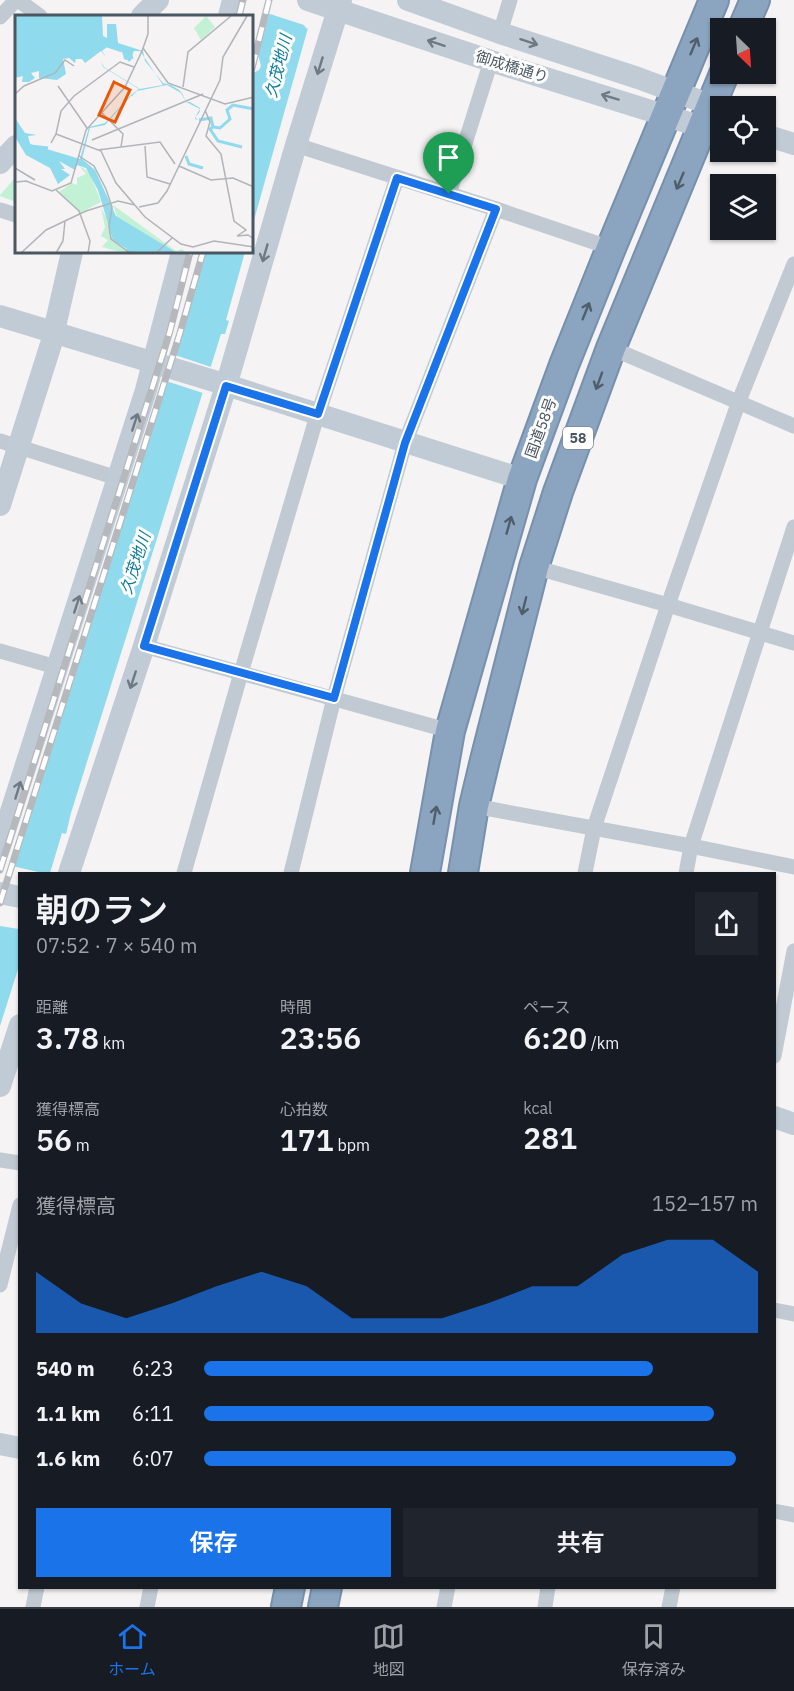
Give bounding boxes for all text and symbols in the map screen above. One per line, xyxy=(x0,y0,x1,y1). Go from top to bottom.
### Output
inset map xyxy=(15,15,254,254)
north arrow xyxy=(710,18,776,84)
map controls xyxy=(710,18,776,240)
water label: 久茂地川 xyxy=(261,31,296,99)
one-way arrow xyxy=(427,36,446,47)
one-way arrow xyxy=(689,37,700,55)
one-way arrow xyxy=(519,38,538,49)
street label: 御成橋通り xyxy=(473,46,551,87)
one-way arrow xyxy=(314,56,325,75)
one-way arrow xyxy=(601,91,620,102)
button: locate xyxy=(710,96,776,162)
pin xyxy=(423,132,474,194)
icon: arrive xyxy=(432,141,465,174)
one-way arrow xyxy=(674,172,685,190)
button: layers xyxy=(710,174,776,240)
one-way arrow xyxy=(259,243,270,262)
one-way arrow xyxy=(581,302,592,321)
one-way arrow xyxy=(592,372,603,390)
street label: 国道58号 xyxy=(521,395,560,461)
one-way arrow xyxy=(131,413,142,432)
road number: 58 xyxy=(563,427,593,449)
one-way arrow xyxy=(504,516,515,535)
water label: 久茂地川 xyxy=(116,528,155,597)
one-way arrow xyxy=(72,595,83,614)
one-way arrow xyxy=(517,596,529,615)
one-way arrow xyxy=(126,670,137,689)
one-way arrow xyxy=(13,781,24,800)
one-way arrow xyxy=(430,806,441,826)
text: 朝のラン xyxy=(36,888,168,931)
button: share xyxy=(695,892,758,955)
text: 07:52 · 7 × 540 m xyxy=(36,932,197,959)
text: 距離 xyxy=(36,997,68,1017)
text: 時間 xyxy=(280,997,312,1017)
text: ペース xyxy=(523,997,571,1017)
text: 3.78 xyxy=(36,1018,99,1057)
text: 23:56 xyxy=(280,1018,361,1057)
text: 6:20 xyxy=(523,1018,587,1057)
text: km xyxy=(99,1033,125,1053)
text: /km xyxy=(587,1033,619,1053)
text: kcal xyxy=(523,1098,552,1118)
text: 獲得標高 xyxy=(36,1099,100,1119)
text: 心拍数 xyxy=(280,1099,328,1119)
text: 281 xyxy=(523,1118,577,1157)
text: 56 xyxy=(36,1120,72,1159)
text: 171 xyxy=(280,1120,334,1159)
text: m xyxy=(72,1135,90,1155)
text: bpm xyxy=(334,1135,370,1155)
text: 152–157 m xyxy=(652,1190,758,1217)
text: 獲得標高 xyxy=(36,1192,116,1219)
text: 540 m xyxy=(36,1355,95,1382)
text: 6:23 xyxy=(132,1355,174,1382)
text: 1.1 km xyxy=(36,1400,100,1427)
text: 6:11 xyxy=(132,1400,174,1427)
text: 1.6 km xyxy=(36,1445,100,1472)
text: 6:07 xyxy=(132,1445,174,1472)
button: 保存 xyxy=(36,1508,391,1577)
button: 共有 xyxy=(403,1508,758,1577)
tab: ホーム xyxy=(108,1620,156,1680)
tab: 地図 xyxy=(372,1620,405,1680)
tab: 保存済み xyxy=(622,1620,686,1680)

